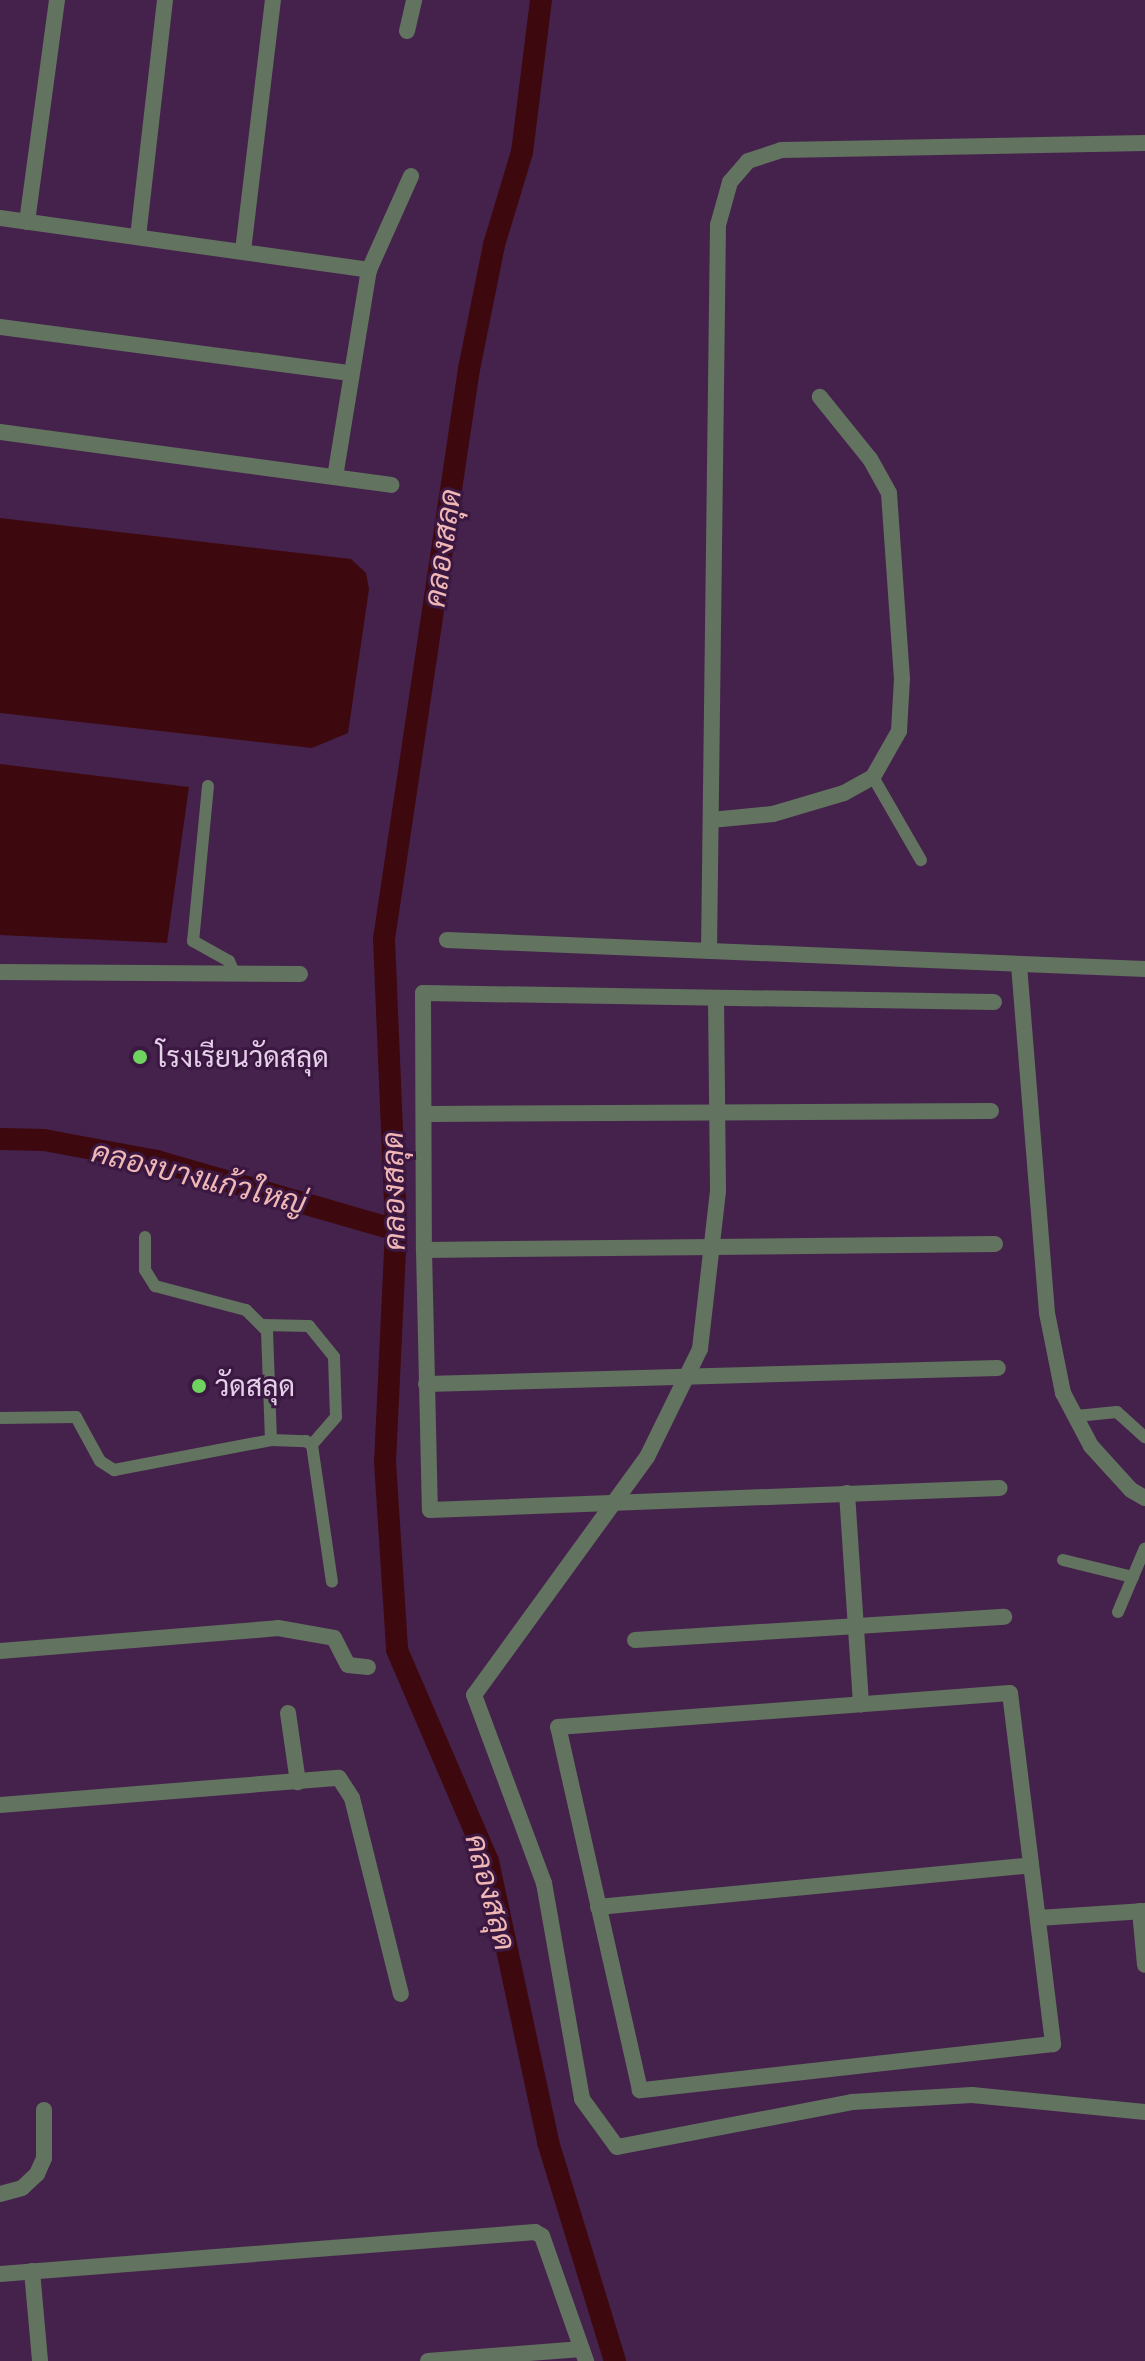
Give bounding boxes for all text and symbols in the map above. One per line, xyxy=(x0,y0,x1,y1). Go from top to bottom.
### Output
water label: คลองสลุด xyxy=(416,486,468,610)
place label: โรงเรียนวัดสลุด xyxy=(156,1040,329,1074)
marker: โรงเรียนวัดสลุด xyxy=(131,1048,149,1066)
water label: คลองสลุด xyxy=(374,1131,412,1251)
water label: คลองบางแก้วใหญ่ xyxy=(88,1133,310,1221)
place label: วัดสลุด xyxy=(215,1369,295,1403)
marker: วัดสลุด xyxy=(190,1377,208,1395)
water label: คลองสลุด xyxy=(458,1830,524,1954)

